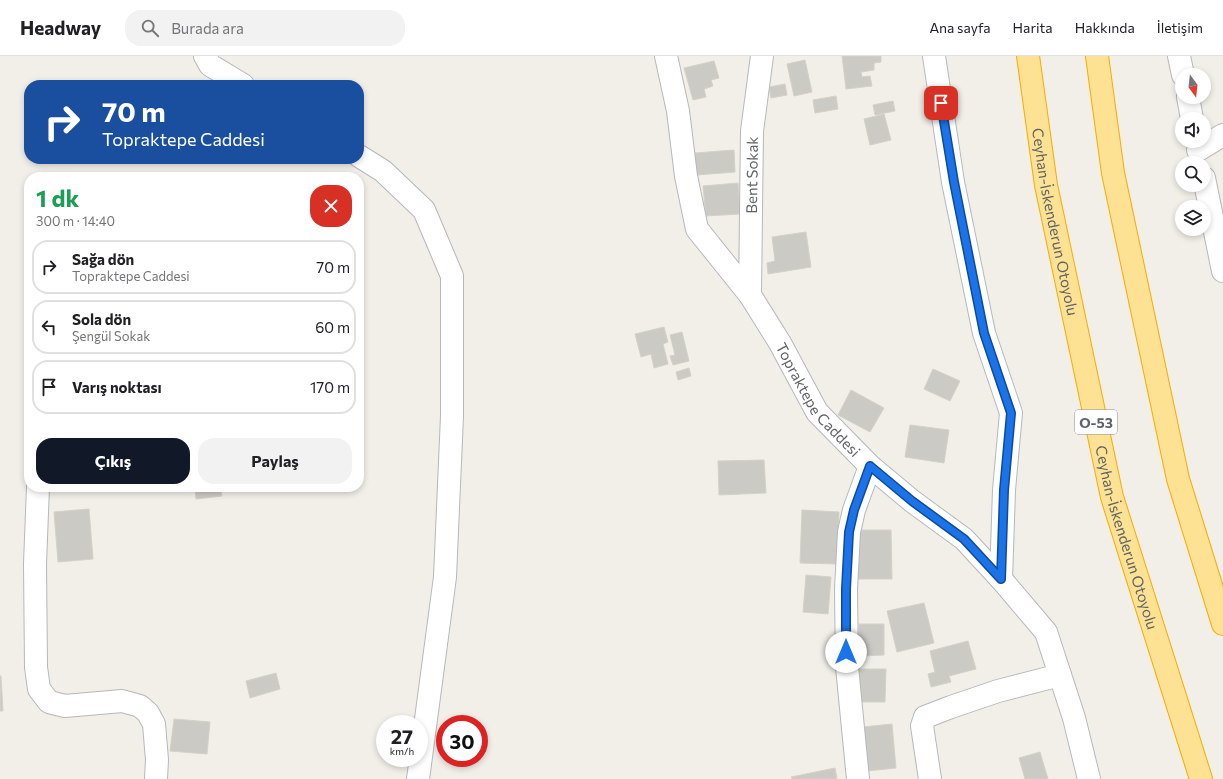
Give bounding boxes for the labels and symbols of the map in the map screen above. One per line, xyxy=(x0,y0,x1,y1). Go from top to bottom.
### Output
north arrow xyxy=(1175,68,1211,104)
pin xyxy=(924,86,958,120)
street label: Ceyhan-İskenderun Otoyolu xyxy=(1029,127,1082,317)
street label: Bent Sokak xyxy=(742,136,761,214)
street label: Topraktepe Caddesi xyxy=(772,340,864,460)
road number: O-53 xyxy=(1075,410,1117,434)
street label: Ceyhan-İskenderun Otoyolu xyxy=(1092,444,1162,632)
position arrow xyxy=(825,631,867,673)
speed limit sign: 30 xyxy=(436,715,488,767)

